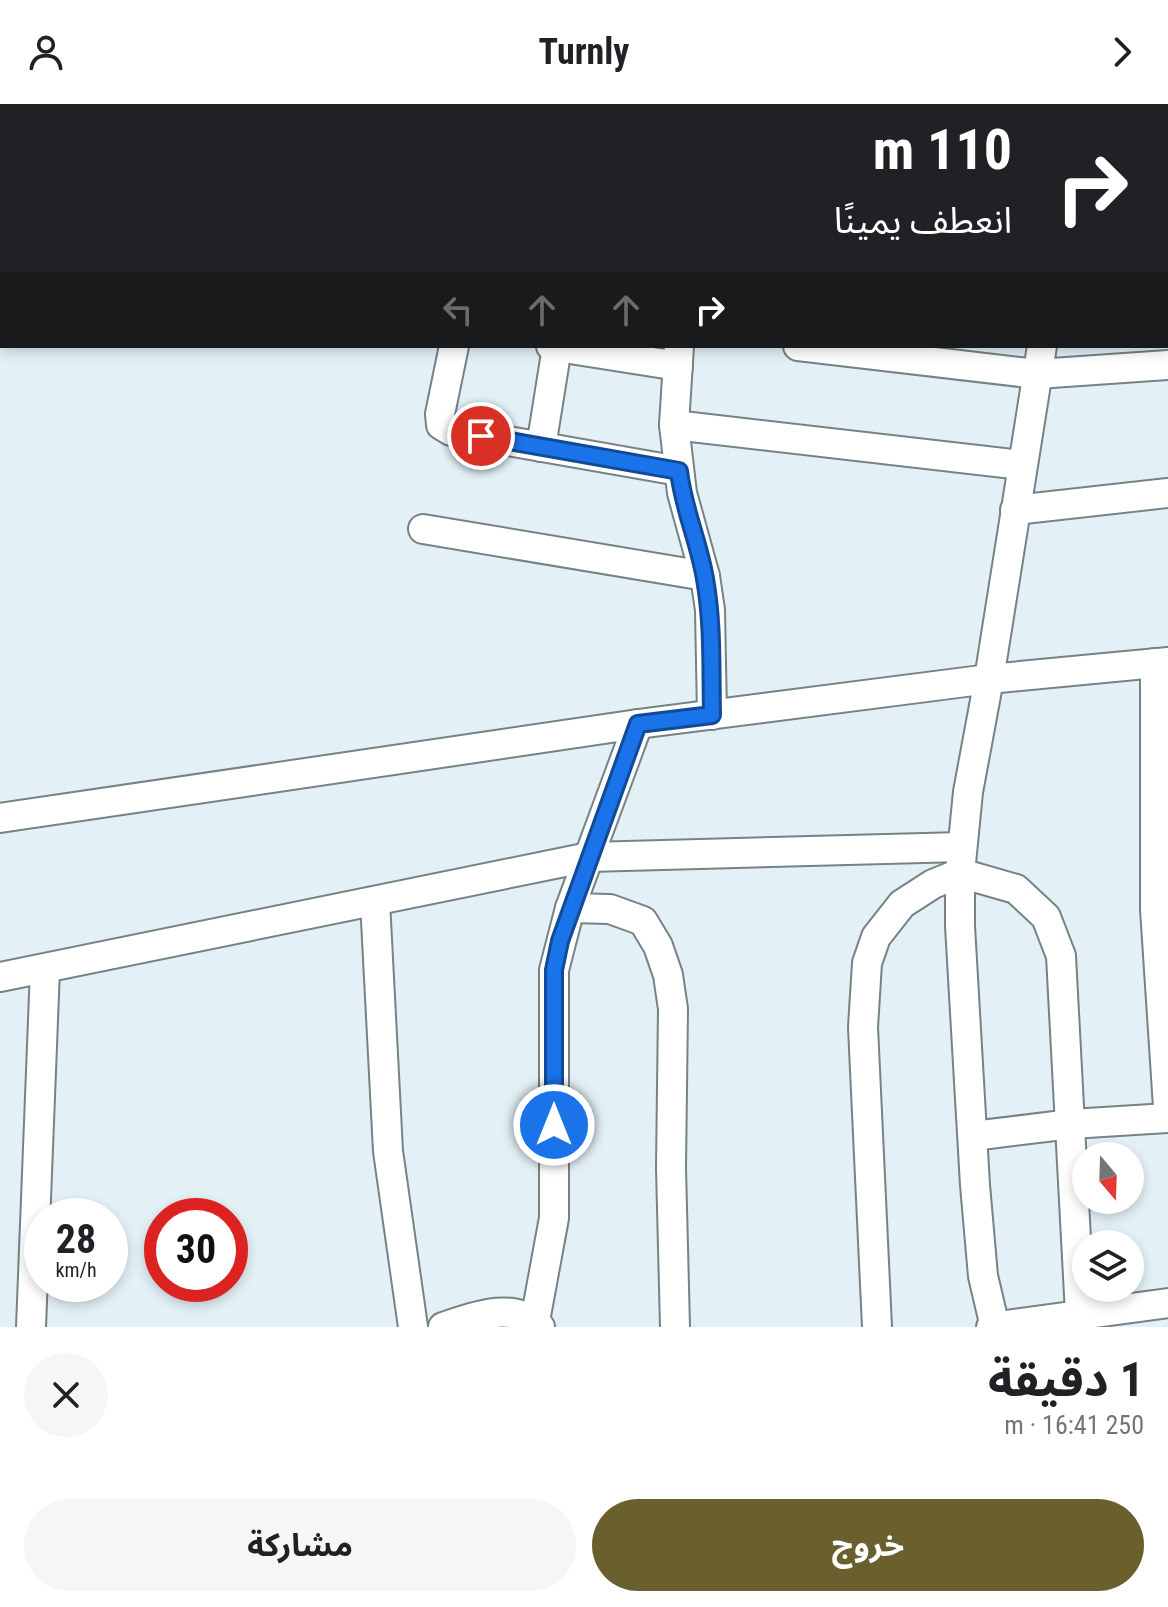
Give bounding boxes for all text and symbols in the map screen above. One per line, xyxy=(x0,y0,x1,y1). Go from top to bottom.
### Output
icon: person xyxy=(24,30,68,74)
icon: forward xyxy=(1100,30,1144,74)
text: Turnly xyxy=(539,31,629,73)
text: 110 m xyxy=(873,117,1012,183)
icon: right xyxy=(1040,136,1144,240)
text: انعطف يمينًا xyxy=(834,200,1012,242)
icon: left xyxy=(436,288,480,332)
icon: ahead xyxy=(520,288,564,332)
icon: ahead xyxy=(604,288,648,332)
icon: right xyxy=(688,288,732,332)
pin xyxy=(447,402,515,470)
icon: arrive xyxy=(459,414,503,458)
position arrow xyxy=(512,1083,596,1167)
north arrow xyxy=(1072,1142,1144,1214)
map controls xyxy=(1072,1142,1144,1302)
speed limit sign: 30 xyxy=(144,1198,248,1302)
text: 28 xyxy=(56,1216,96,1263)
button: layers xyxy=(1072,1230,1144,1302)
text: km/h xyxy=(55,1258,97,1282)
text: 1 دقيقة xyxy=(988,1351,1144,1408)
button: close xyxy=(24,1353,108,1437)
text: 250 m · 16:41 xyxy=(1004,1410,1144,1440)
button: مشاركة xyxy=(24,1499,576,1591)
button: خروج xyxy=(592,1499,1144,1591)

